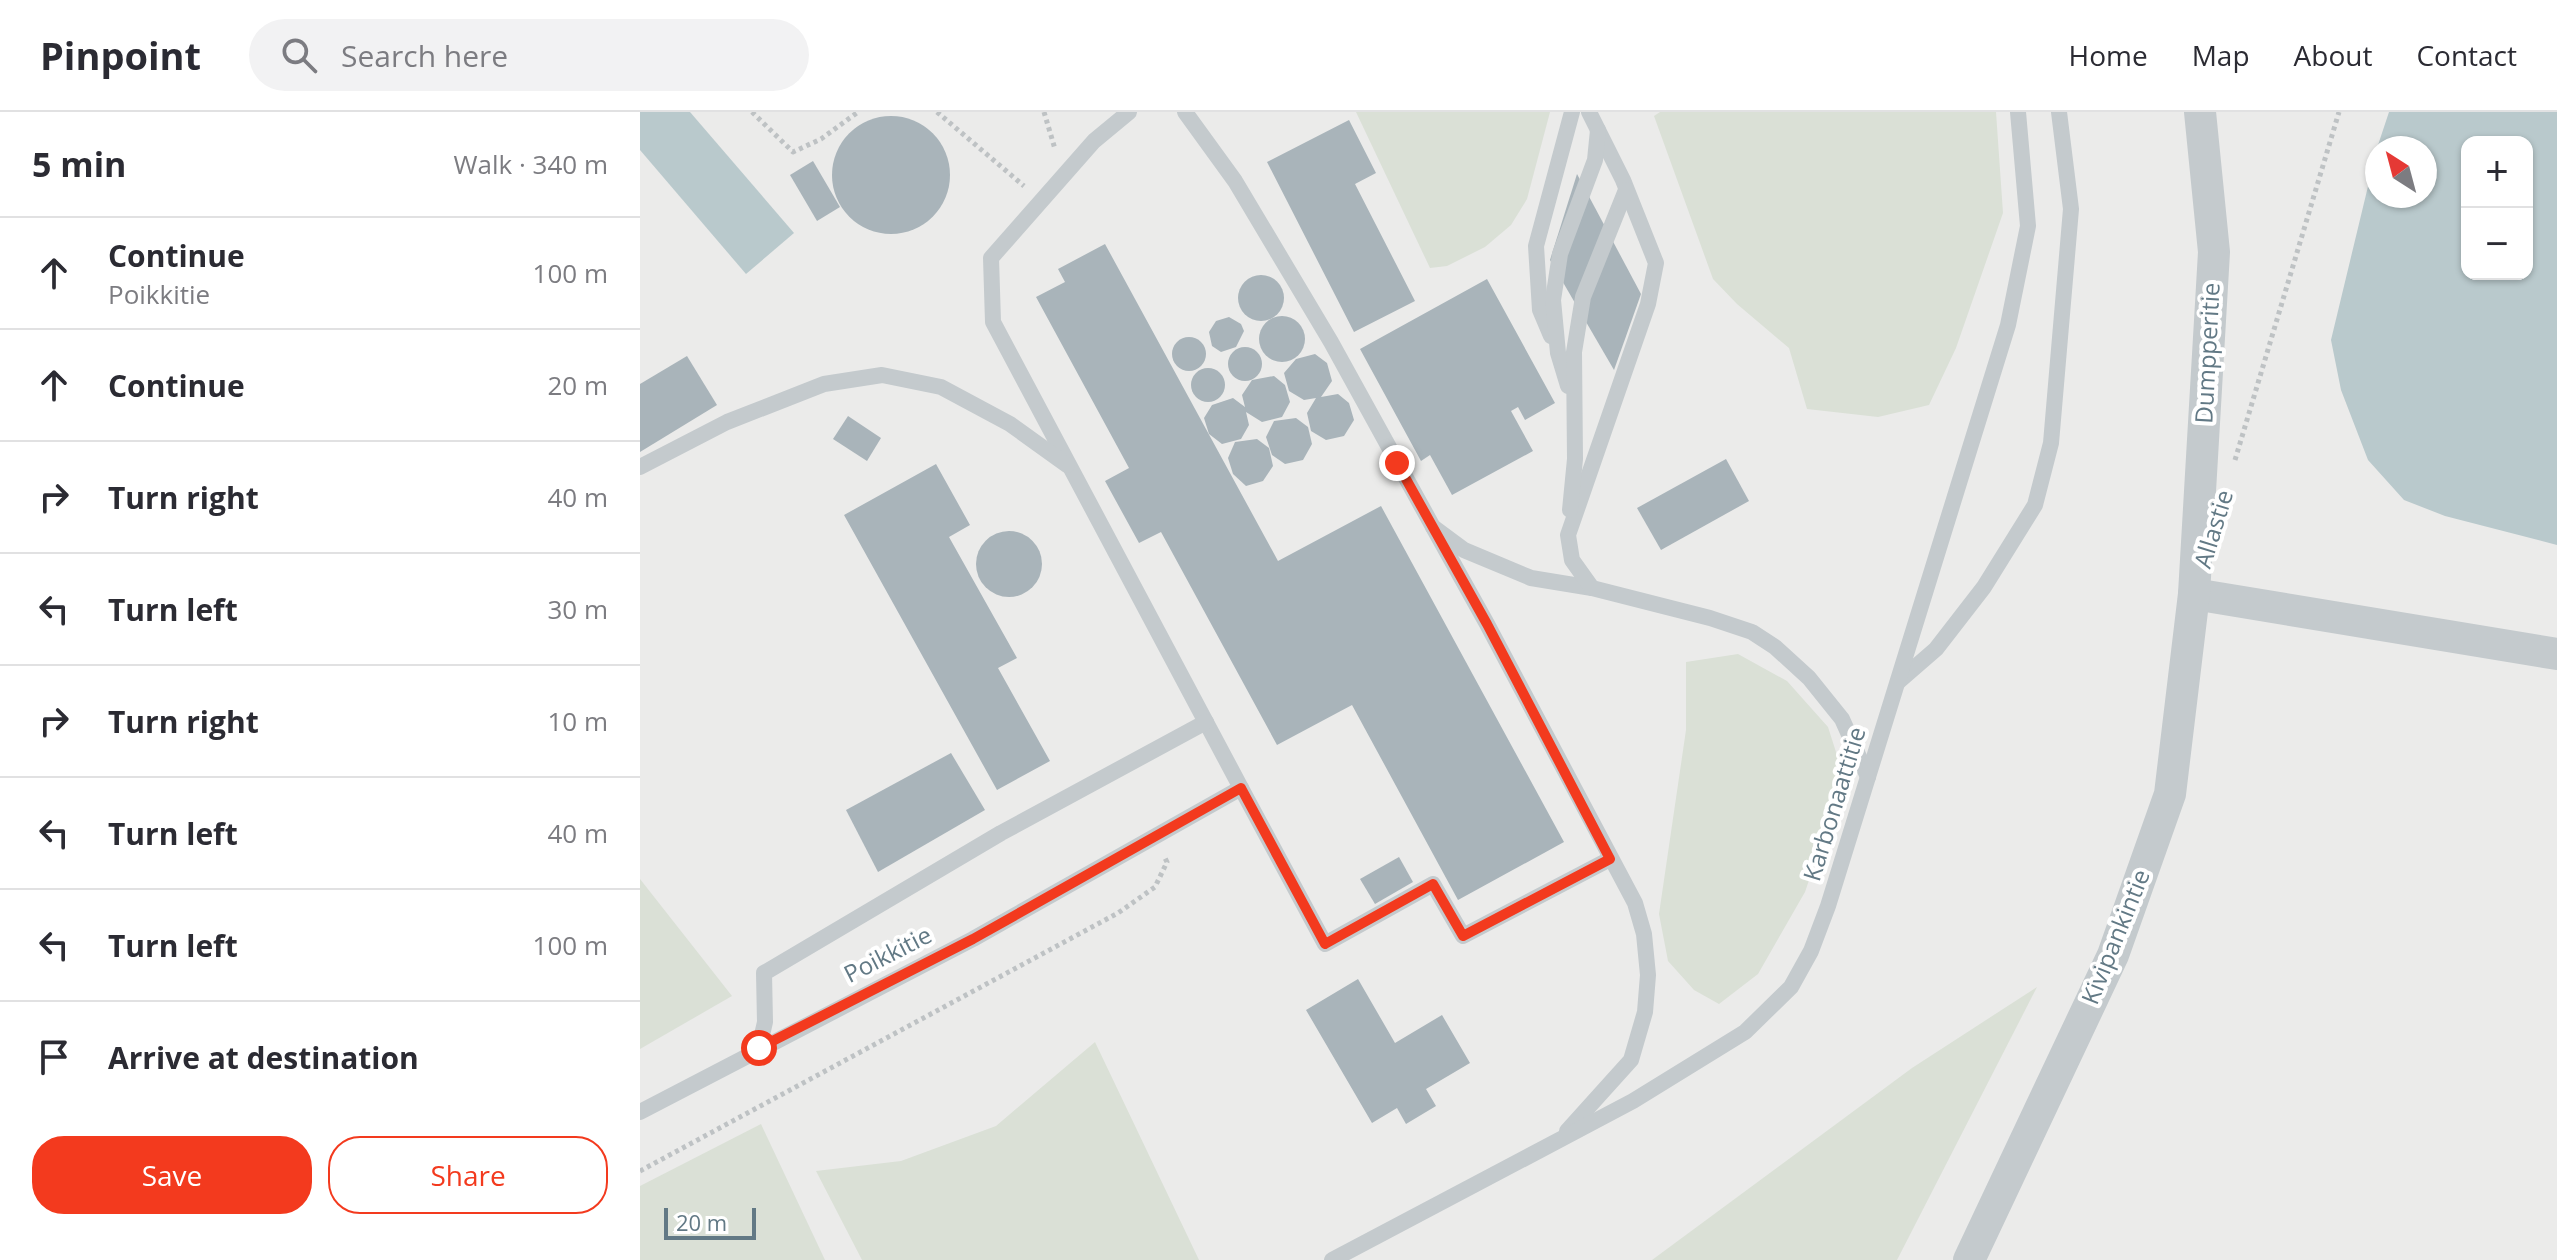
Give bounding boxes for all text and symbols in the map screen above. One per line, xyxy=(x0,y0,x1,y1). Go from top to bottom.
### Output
search box xyxy=(249,19,809,91)
text: Pinpoint xyxy=(40,29,201,81)
icon: search xyxy=(277,33,321,77)
text: Search here xyxy=(341,35,508,76)
text: Home xyxy=(2069,36,2148,74)
text: Map xyxy=(2192,36,2250,74)
text: About xyxy=(2294,36,2372,74)
text: Contact xyxy=(2416,36,2517,74)
north arrow xyxy=(2365,136,2437,208)
map controls xyxy=(2461,136,2533,280)
button: + xyxy=(2461,136,2533,208)
text: 5 min xyxy=(32,141,126,187)
text: Walk · 340 m xyxy=(454,146,608,182)
button: − xyxy=(2461,208,2533,280)
text: Continue xyxy=(108,235,245,276)
icon: ahead xyxy=(32,251,76,295)
text: 100 m xyxy=(533,255,608,291)
text: Poikkitie xyxy=(108,276,210,312)
street label: Dumpperitie xyxy=(2186,282,2227,424)
icon: ahead xyxy=(32,363,76,407)
text: Continue xyxy=(108,365,245,406)
text: 20 m xyxy=(547,367,608,403)
route end xyxy=(1379,445,1415,481)
icon: right xyxy=(32,475,76,519)
text: Turn right xyxy=(108,477,259,518)
text: 40 m xyxy=(547,479,608,515)
street label: Allastie xyxy=(2185,485,2240,572)
icon: left xyxy=(32,587,76,631)
text: Turn left xyxy=(108,589,238,630)
text: 30 m xyxy=(547,591,608,627)
icon: right xyxy=(32,699,76,743)
text: Turn right xyxy=(108,701,259,742)
text: 10 m xyxy=(547,703,608,739)
street label: Karbonaattitie xyxy=(1794,722,1873,885)
icon: left xyxy=(32,811,76,855)
text: Turn left xyxy=(108,813,238,854)
text: 40 m xyxy=(547,815,608,851)
street label: Kivipankintie xyxy=(2073,864,2157,1009)
street label: Poikkitie xyxy=(838,918,937,990)
icon: left xyxy=(32,923,76,967)
text: Turn left xyxy=(108,925,238,966)
text: 100 m xyxy=(533,927,608,963)
route start xyxy=(741,1030,777,1066)
icon: arrive xyxy=(32,1035,76,1079)
text: Arrive at destination xyxy=(108,1037,419,1078)
button: Save xyxy=(32,1136,312,1214)
button: Share xyxy=(328,1136,608,1214)
scale bar xyxy=(664,1204,756,1240)
text: 20 m xyxy=(676,1207,727,1237)

